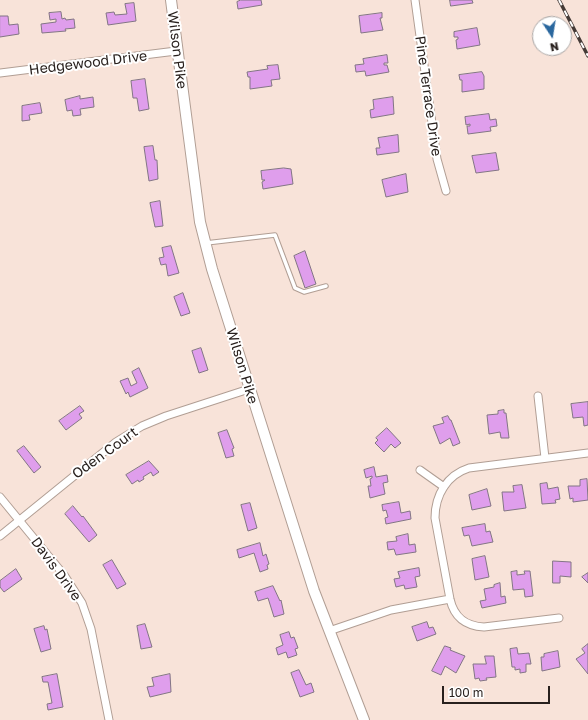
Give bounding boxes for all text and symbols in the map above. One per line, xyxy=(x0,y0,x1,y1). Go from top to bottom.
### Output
street label: Wilson Pike xyxy=(164,10,190,90)
north arrow xyxy=(532,16,572,56)
street label: Pine Terrace Drive xyxy=(411,35,445,157)
text: N xyxy=(549,40,560,54)
street label: Hedgewood Drive xyxy=(28,47,148,79)
street label: Wilson Pike xyxy=(223,326,261,406)
street label: Oden Court xyxy=(69,424,141,482)
street label: Davis Drive xyxy=(27,534,85,604)
scale bar xyxy=(444,678,552,704)
text: 100 m xyxy=(449,685,483,700)

